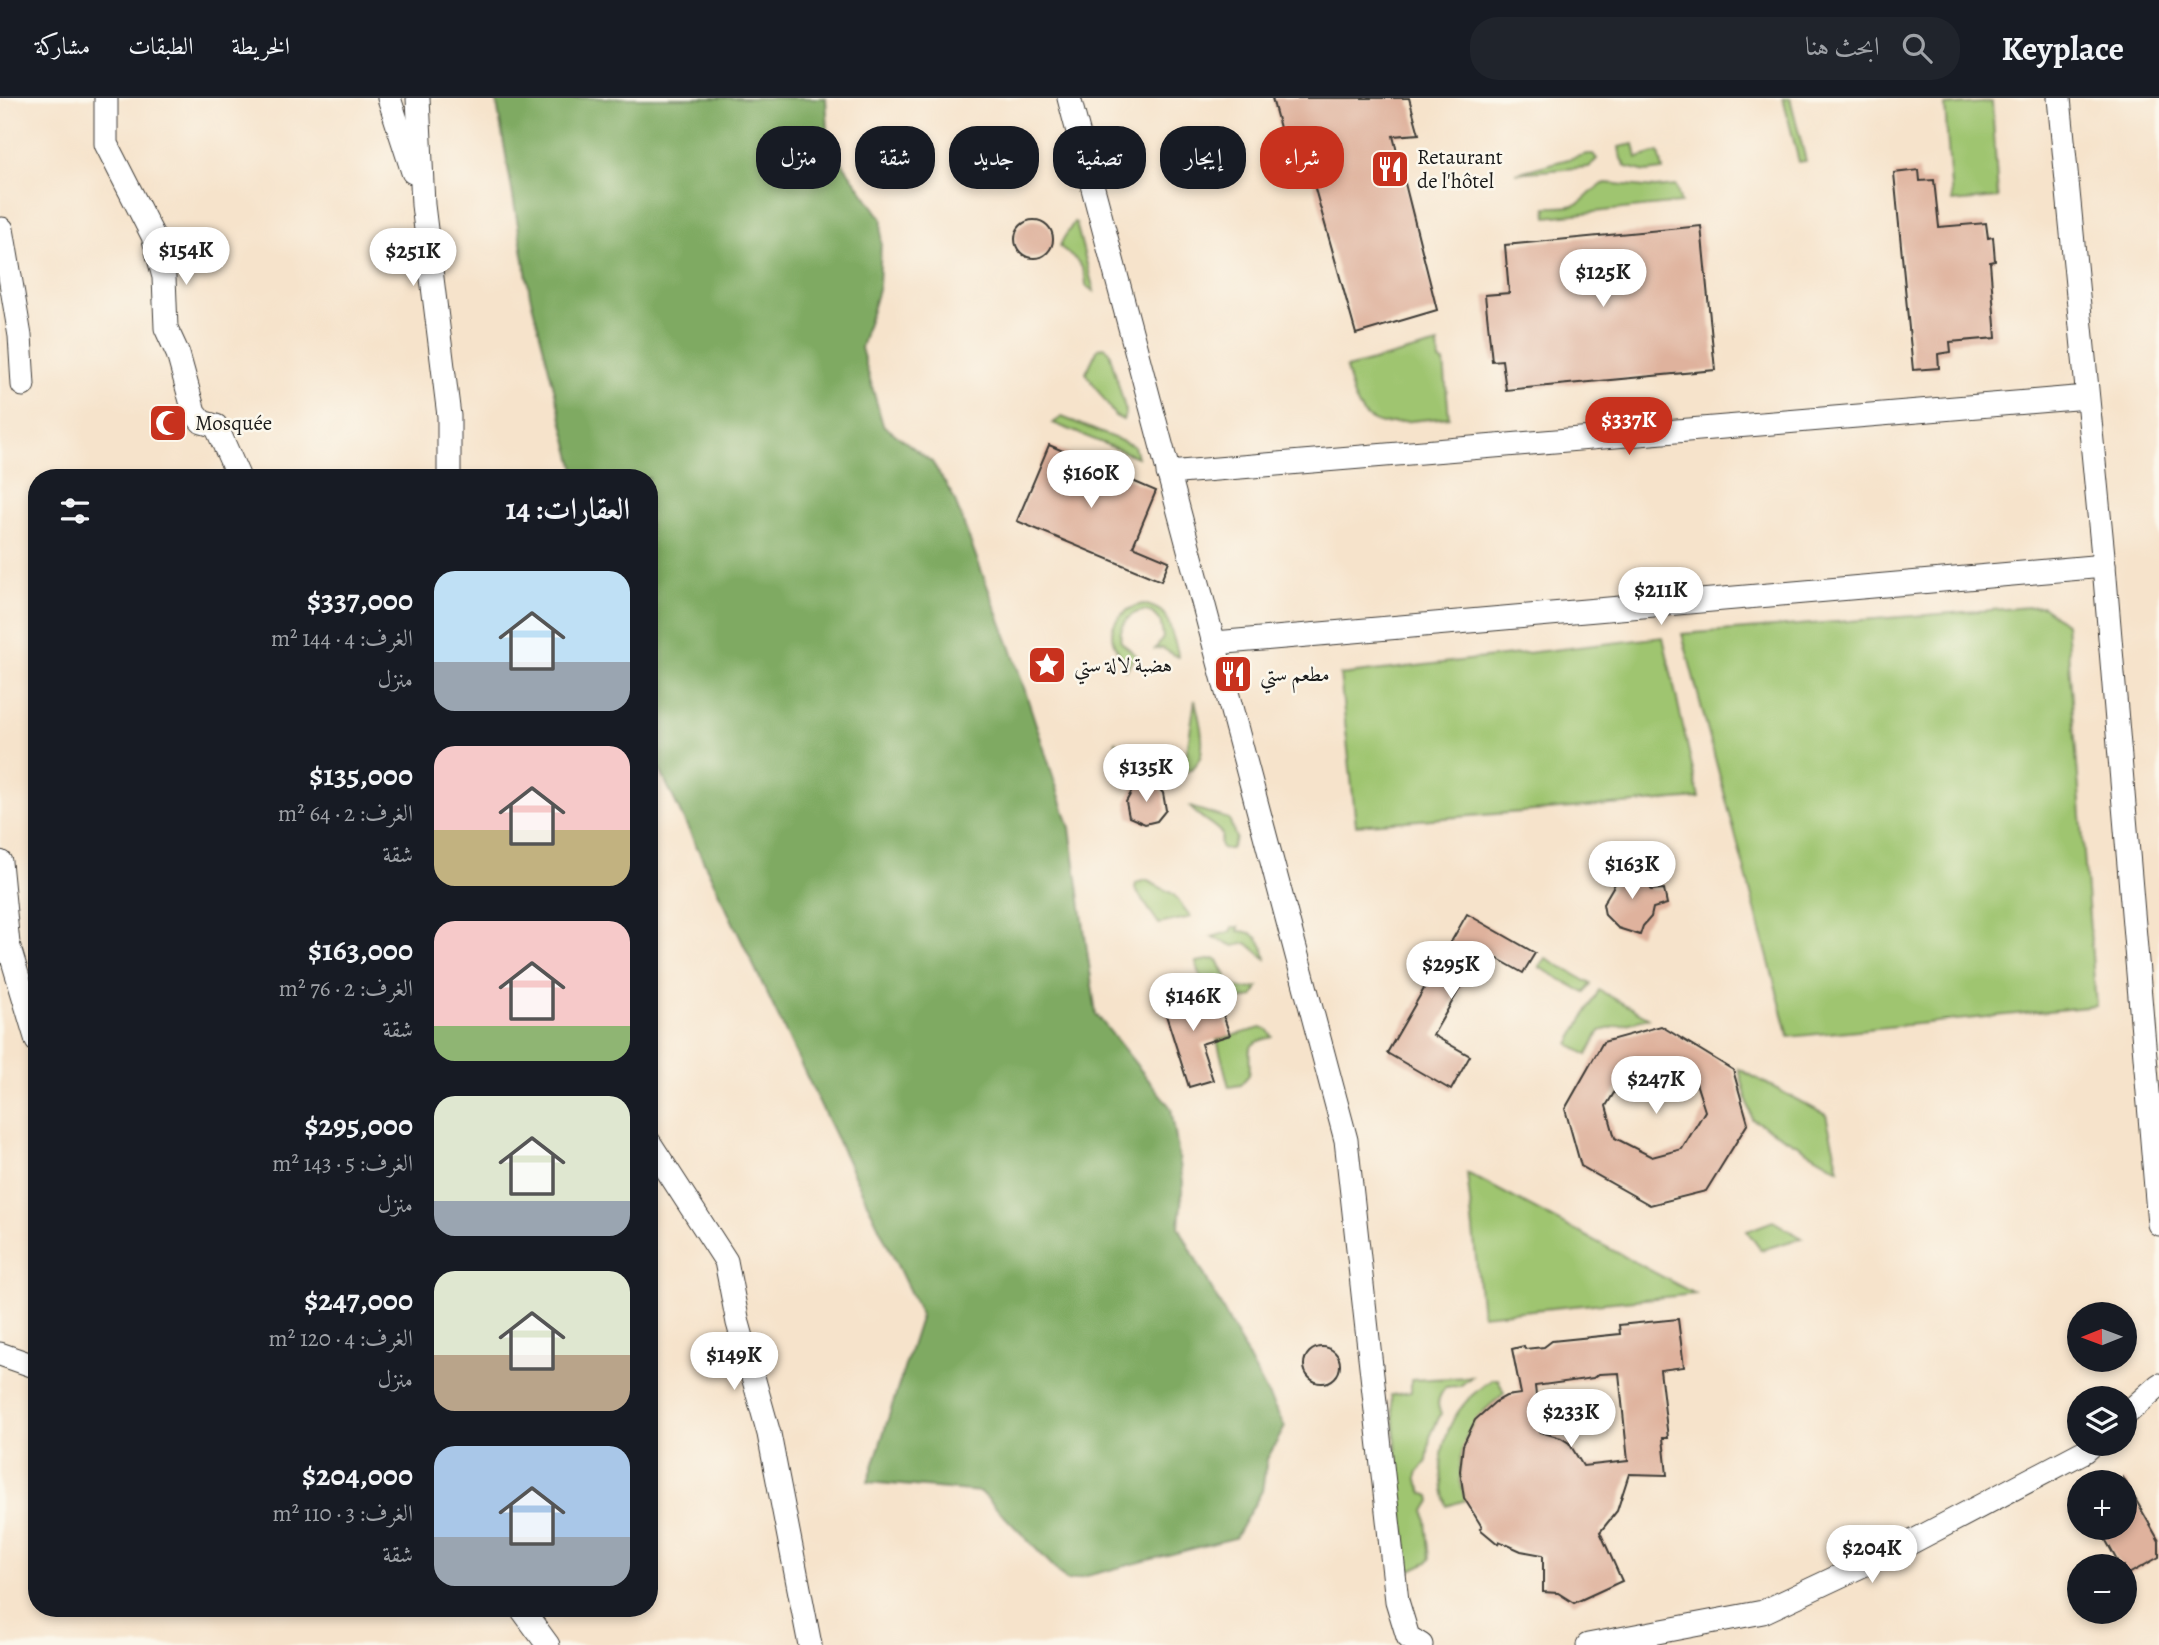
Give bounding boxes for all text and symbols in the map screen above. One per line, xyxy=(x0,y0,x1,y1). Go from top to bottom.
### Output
search box xyxy=(1470,17,1960,80)
text: Keyplace xyxy=(2002,26,2124,71)
text: ابحث هنا xyxy=(1805,29,1880,64)
icon: search xyxy=(1898,29,1936,67)
text: مشاركة xyxy=(35,30,90,62)
text: الطبقات xyxy=(128,30,194,62)
text: الخريطة xyxy=(232,30,290,62)
chip: منزل xyxy=(756,126,841,189)
chip: شقة xyxy=(855,126,935,189)
chip: جديد xyxy=(949,126,1039,189)
chip: تصفية xyxy=(1053,126,1146,189)
chip: إيجار xyxy=(1160,126,1246,189)
chip: شراء xyxy=(1260,126,1344,189)
place label: Retaurant de l'hôtel xyxy=(1417,143,1503,195)
restaurant icon: Retaurant de l'hôtel xyxy=(1369,148,1411,190)
pin: $154K xyxy=(137,228,235,287)
pin: $251K xyxy=(364,228,462,288)
text: $154K xyxy=(159,234,213,265)
text: $251K xyxy=(386,235,441,266)
pin: $125K xyxy=(1554,250,1652,309)
text: $125K xyxy=(1576,256,1631,287)
pin: $337K xyxy=(1580,398,1678,457)
mosque icon: Mosquée xyxy=(147,402,189,444)
text: $337K xyxy=(1601,404,1657,435)
place label: Mosquée xyxy=(195,409,272,437)
pin: $160K xyxy=(1042,450,1140,510)
text: $160K xyxy=(1063,457,1119,488)
text: العقارات: 14 xyxy=(506,489,630,529)
icon: filters xyxy=(56,492,94,530)
pin: $211K xyxy=(1612,568,1710,627)
text: $211K xyxy=(1634,574,1688,605)
text: $337,000 xyxy=(307,580,413,620)
icon: home xyxy=(490,599,574,683)
text: الغرف: 4 · 144 m² xyxy=(271,623,413,654)
place icon: هضبة لالة ستي xyxy=(1026,644,1068,686)
place label: هضبة لالة ستي xyxy=(1074,651,1172,685)
restaurant icon: مطعم ستي xyxy=(1212,653,1254,695)
place label: مطعم ستي xyxy=(1260,660,1330,694)
text: منزل xyxy=(378,664,413,695)
pin: $135K xyxy=(1097,744,1195,804)
text: $135K xyxy=(1119,751,1173,782)
text: $135,000 xyxy=(309,755,413,795)
icon: home xyxy=(490,774,574,858)
text: الغرف: 2 · 64 m² xyxy=(278,798,413,829)
text: شقة xyxy=(383,839,413,870)
pin: $163K xyxy=(1583,842,1681,901)
text: $163K xyxy=(1605,848,1659,879)
text: $163,000 xyxy=(308,930,413,970)
pin: $295K xyxy=(1402,942,1500,1001)
text: $295K xyxy=(1422,948,1480,979)
icon: home xyxy=(490,949,574,1033)
text: الغرف: 2 · 76 m² xyxy=(279,973,413,1004)
pin: $146K xyxy=(1144,974,1242,1033)
text: $146K xyxy=(1165,980,1221,1011)
text: شقة xyxy=(383,1014,413,1045)
pin: $247K xyxy=(1607,1056,1705,1116)
text: $247K xyxy=(1627,1063,1685,1094)
text: $295,000 xyxy=(304,1105,413,1145)
icon: home xyxy=(490,1124,574,1208)
text: الغرف: 5 · 143 m² xyxy=(272,1148,413,1179)
text: منزل xyxy=(378,1189,413,1220)
text: $247,000 xyxy=(304,1280,413,1320)
icon: home xyxy=(490,1299,574,1383)
north arrow xyxy=(2067,1302,2137,1372)
map controls xyxy=(2067,1302,2137,1624)
text: الغرف: 4 · 120 m² xyxy=(269,1323,413,1354)
pin: $149K xyxy=(685,1332,783,1392)
text: $149K xyxy=(706,1339,762,1370)
text: منزل xyxy=(378,1364,413,1395)
button: layers xyxy=(2067,1386,2137,1456)
pin: $233K xyxy=(1522,1390,1620,1449)
text: $233K xyxy=(1543,1396,1599,1427)
text: $204,000 xyxy=(302,1455,413,1495)
button: + xyxy=(2067,1470,2137,1540)
icon: home xyxy=(490,1474,574,1558)
text: الغرف: 3 · 110 m² xyxy=(273,1498,413,1529)
pin: $204K xyxy=(1823,1526,1921,1585)
text: $204K xyxy=(1842,1532,1902,1563)
text: شقة xyxy=(383,1539,413,1570)
button: − xyxy=(2067,1554,2137,1624)

